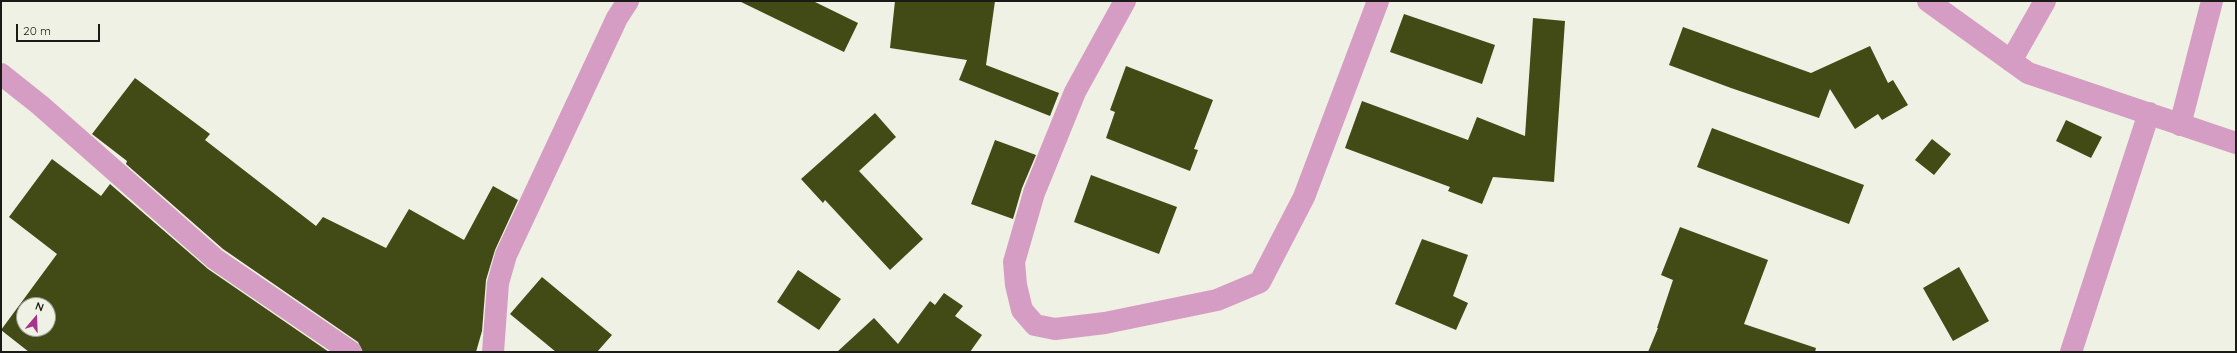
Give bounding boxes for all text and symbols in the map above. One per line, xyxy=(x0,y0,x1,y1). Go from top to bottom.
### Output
scale bar xyxy=(18,16,102,42)
text: 20 m xyxy=(23,23,51,38)
north arrow xyxy=(16,297,56,337)
text: N xyxy=(33,299,46,315)

